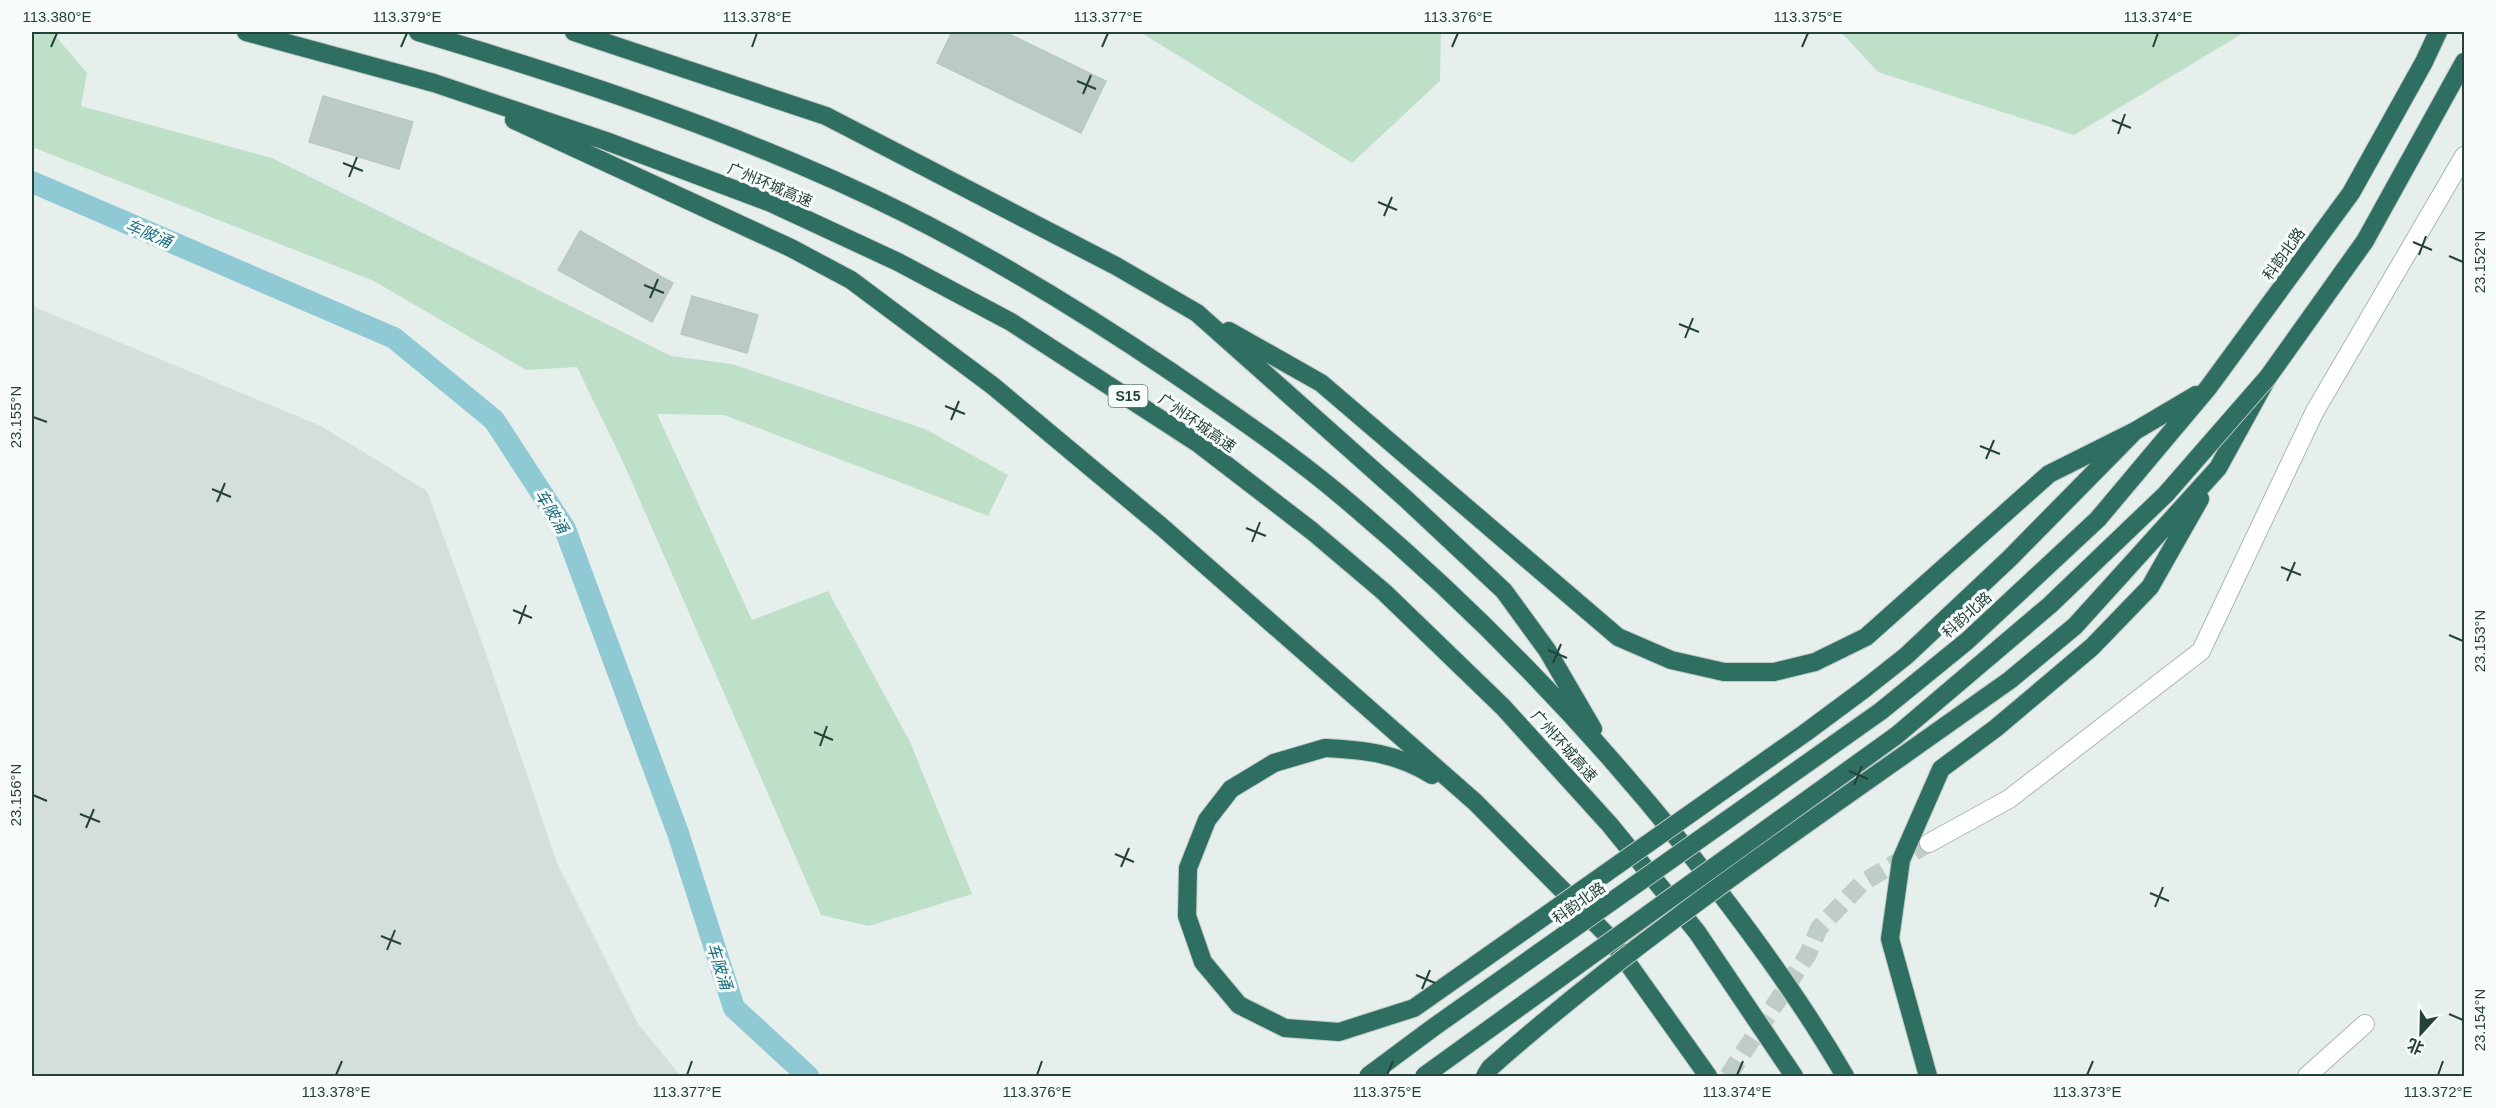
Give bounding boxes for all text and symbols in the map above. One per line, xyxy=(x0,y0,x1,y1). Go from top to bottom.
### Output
text: 113.380°E xyxy=(22,8,92,25)
text: 113.379°E xyxy=(372,8,442,25)
text: 113.378°E xyxy=(722,8,792,25)
text: 113.377°E xyxy=(1073,8,1143,25)
text: 113.376°E xyxy=(1423,8,1493,25)
text: 113.375°E xyxy=(1773,8,1843,25)
text: 113.374°E xyxy=(2123,8,2193,25)
street label: 广州环城高速 xyxy=(725,159,815,210)
water label: 车陂涌 xyxy=(123,216,176,251)
street label: 科韵北路 xyxy=(2259,224,2308,283)
text: 23.152°N xyxy=(2471,231,2488,293)
road number: S15 xyxy=(1108,385,1148,407)
text: 23.155°N xyxy=(7,386,24,448)
street label: 广州环城高速 xyxy=(1156,390,1239,455)
water label: 车陂涌 xyxy=(532,486,572,538)
street label: 科韵北路 xyxy=(1939,588,1995,641)
text: 23.153°N xyxy=(2471,610,2488,672)
street label: 广州环城高速 xyxy=(1528,707,1601,785)
text: 23.156°N xyxy=(7,764,24,826)
street label: 科韵北路 xyxy=(1549,878,1608,927)
water label: 车陂涌 xyxy=(704,941,736,994)
text: 23.154°N xyxy=(2471,989,2488,1051)
north arrow xyxy=(2391,1003,2451,1063)
text: 北 xyxy=(2405,1036,2426,1057)
text: 113.378°E xyxy=(301,1083,371,1100)
text: 113.377°E xyxy=(652,1083,722,1100)
text: 113.376°E xyxy=(1002,1083,1072,1100)
text: 113.375°E xyxy=(1352,1083,1422,1100)
text: 113.374°E xyxy=(1702,1083,1772,1100)
text: 113.373°E xyxy=(2052,1083,2122,1100)
text: 113.372°E xyxy=(2403,1083,2473,1100)

